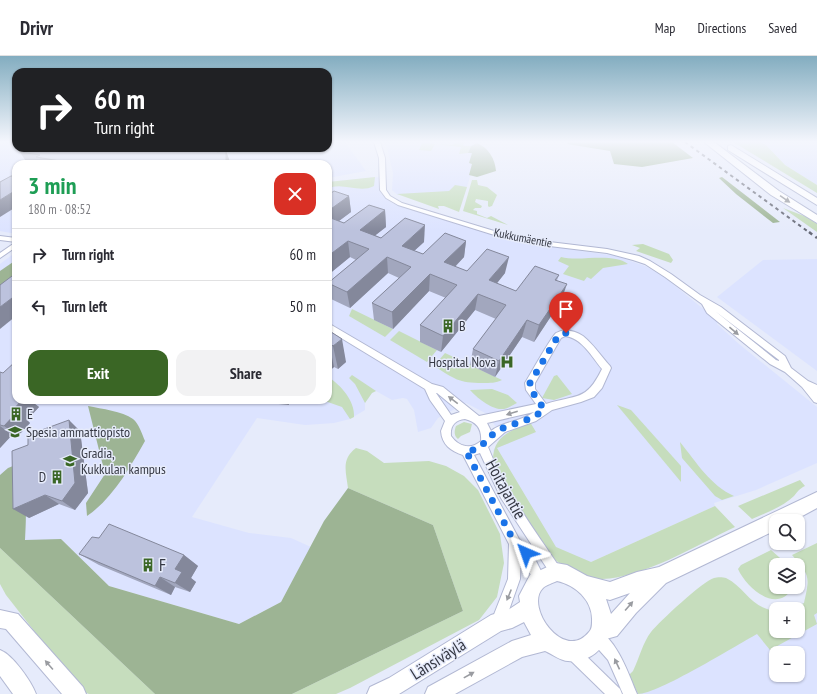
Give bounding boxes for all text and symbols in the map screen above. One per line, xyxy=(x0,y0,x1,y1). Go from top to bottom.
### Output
text: Drivr xyxy=(20,16,53,40)
text: Map xyxy=(655,19,675,37)
text: Directions xyxy=(697,19,746,37)
text: Saved xyxy=(768,19,797,37)
text: 60 m xyxy=(94,80,145,117)
icon: right xyxy=(28,84,80,136)
text: Turn right xyxy=(94,116,154,139)
text: 3 min xyxy=(28,170,76,201)
button: close xyxy=(274,173,316,215)
one-way arrow xyxy=(779,195,790,203)
text: 180 m · 08:52 xyxy=(28,201,91,218)
street label: Kukkumäentie xyxy=(493,225,554,251)
icon: right xyxy=(28,244,50,266)
text: Turn right xyxy=(62,245,114,264)
text: 60 m xyxy=(290,245,316,264)
pin xyxy=(549,292,583,333)
icon: left xyxy=(28,296,50,318)
text: Turn left xyxy=(62,297,107,316)
text: 50 m xyxy=(290,297,316,316)
icon: arrive xyxy=(555,298,577,320)
place label: B xyxy=(459,317,466,335)
building icon: B xyxy=(440,318,456,334)
one-way arrow xyxy=(729,326,740,335)
button: Exit xyxy=(28,350,168,396)
button: Share xyxy=(176,350,316,396)
place label: Hospital Nova xyxy=(428,353,496,371)
hospital icon: Hospital Nova xyxy=(499,354,515,370)
one-way arrow xyxy=(447,396,458,404)
place label: E xyxy=(27,405,33,423)
building icon: E xyxy=(8,406,24,422)
one-way arrow xyxy=(506,411,518,417)
place label: Spesia ammattiopisto xyxy=(26,423,130,441)
school or university icon: Spesia ammattiopisto xyxy=(7,424,23,440)
place label: Gradia, Kukkulan kampus xyxy=(81,444,166,478)
school or university icon: Gradia, Kukkulan kampus xyxy=(62,453,78,469)
street label: Hoitajantie xyxy=(481,455,531,523)
place label: D xyxy=(39,468,46,486)
building icon: D xyxy=(49,469,65,485)
map controls xyxy=(769,514,805,682)
button: search xyxy=(769,514,805,550)
position arrow xyxy=(505,532,547,574)
place label: F xyxy=(159,554,166,576)
building icon: F xyxy=(140,557,156,573)
button: layers xyxy=(769,558,805,594)
one-way arrow xyxy=(506,589,512,601)
one-way arrow xyxy=(624,601,633,612)
button: + xyxy=(769,602,805,638)
street label: Länsiväylä xyxy=(406,633,470,685)
button: − xyxy=(769,646,805,682)
one-way arrow xyxy=(614,658,620,669)
one-way arrow xyxy=(45,660,54,671)
one-way arrow xyxy=(464,672,475,679)

